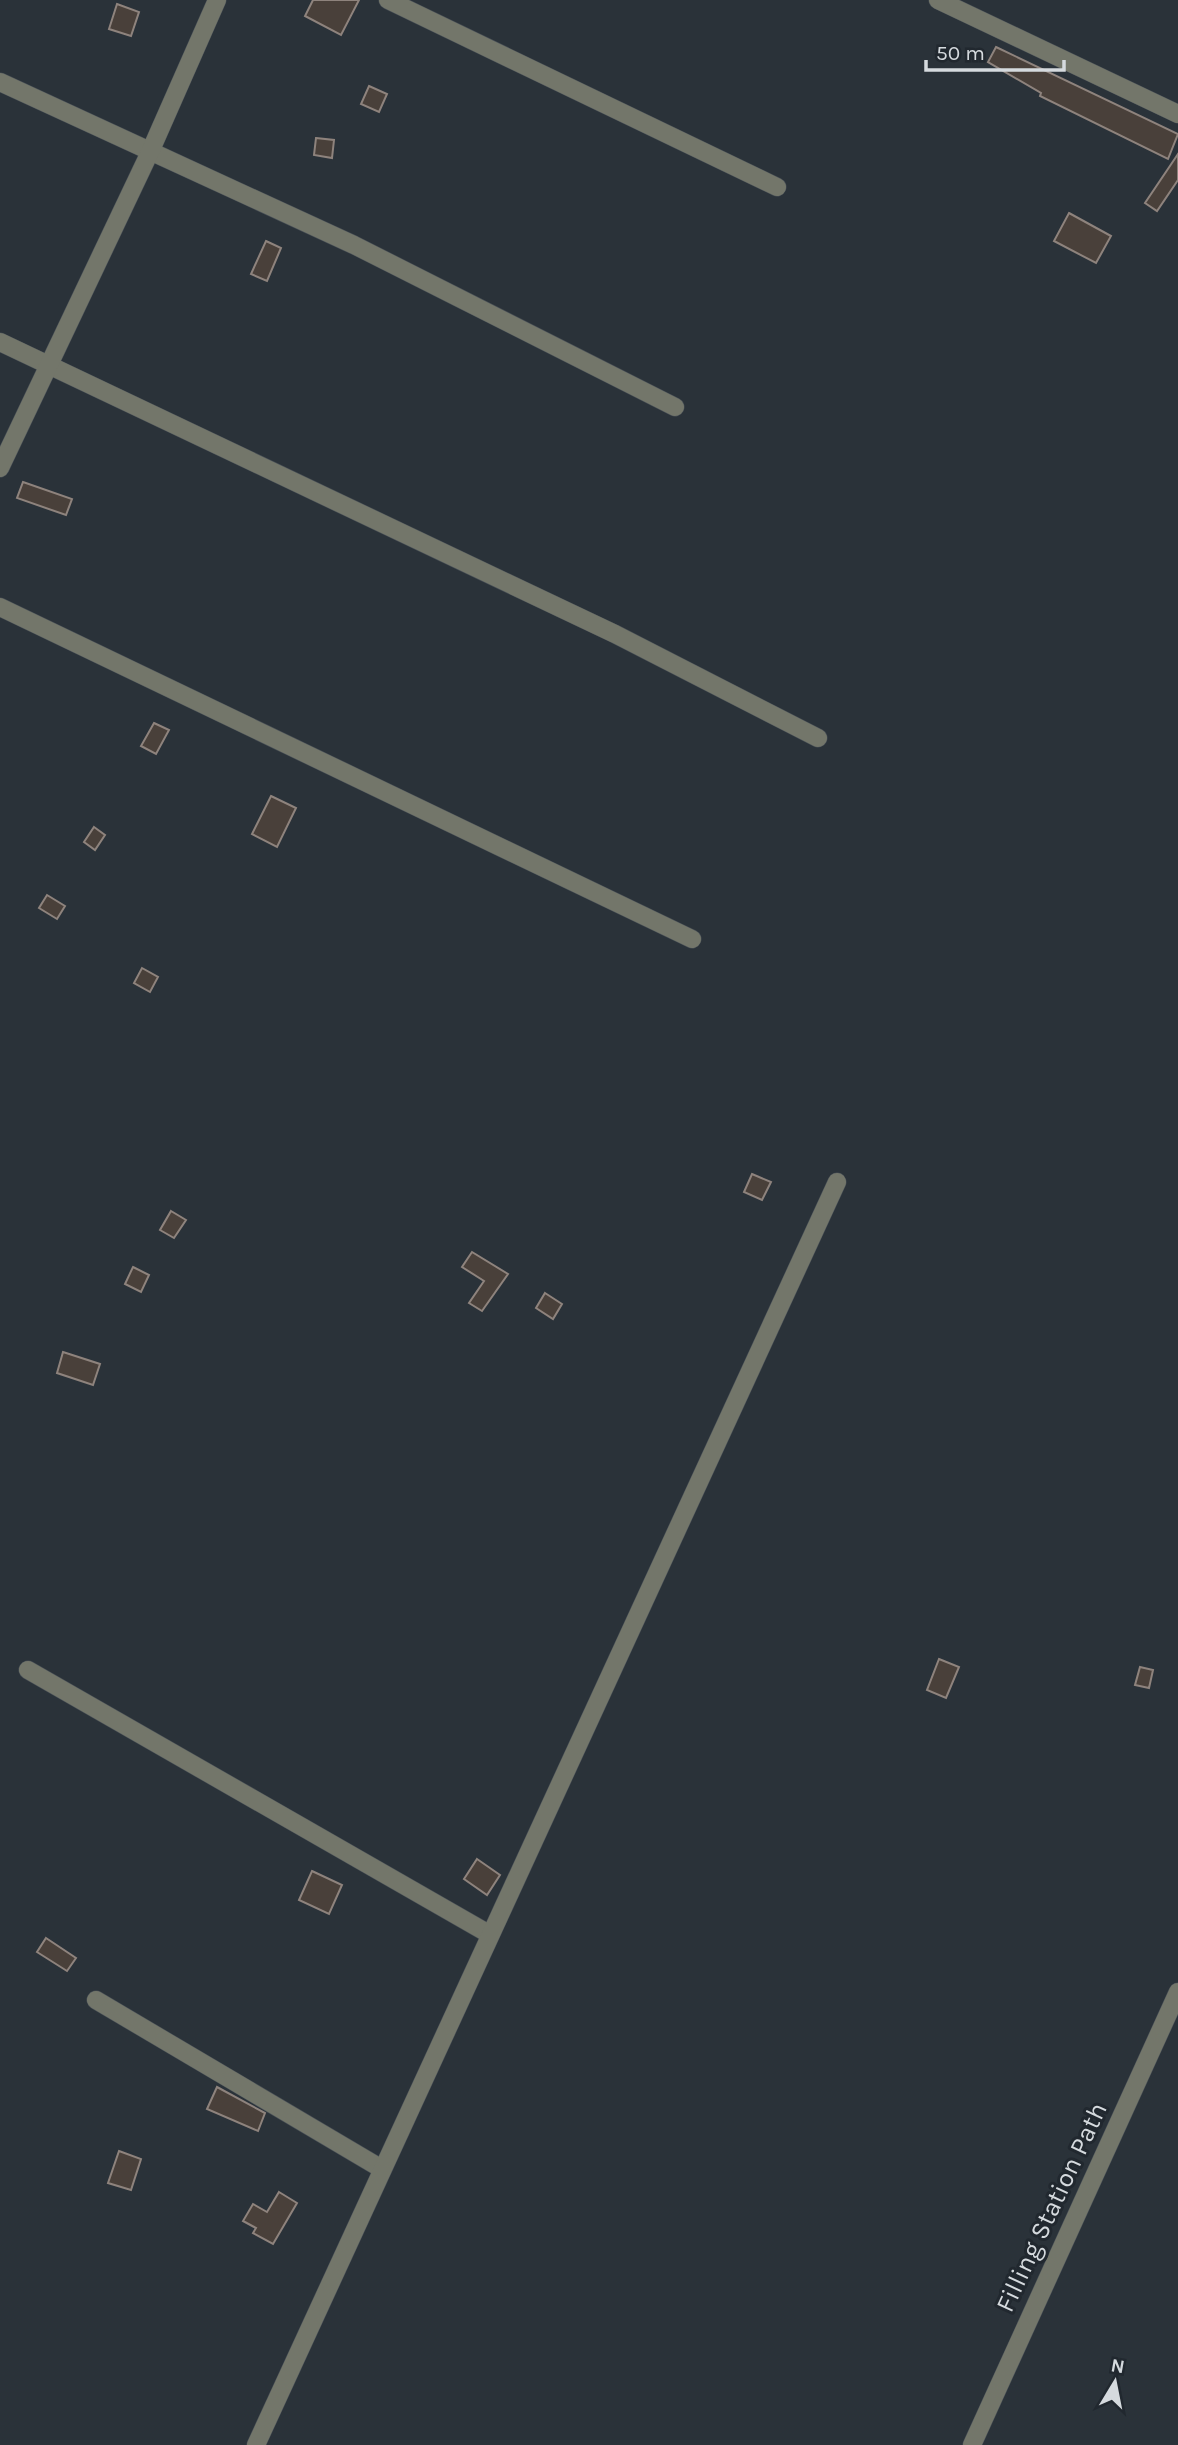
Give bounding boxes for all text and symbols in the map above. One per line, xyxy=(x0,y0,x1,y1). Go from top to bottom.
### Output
scale bar xyxy=(926,28,1064,72)
text: 50 m xyxy=(936,41,985,65)
street label: Filling Station Path xyxy=(989,2097,1114,2317)
north arrow xyxy=(1080,2347,1150,2417)
text: N xyxy=(1109,2354,1126,2378)

